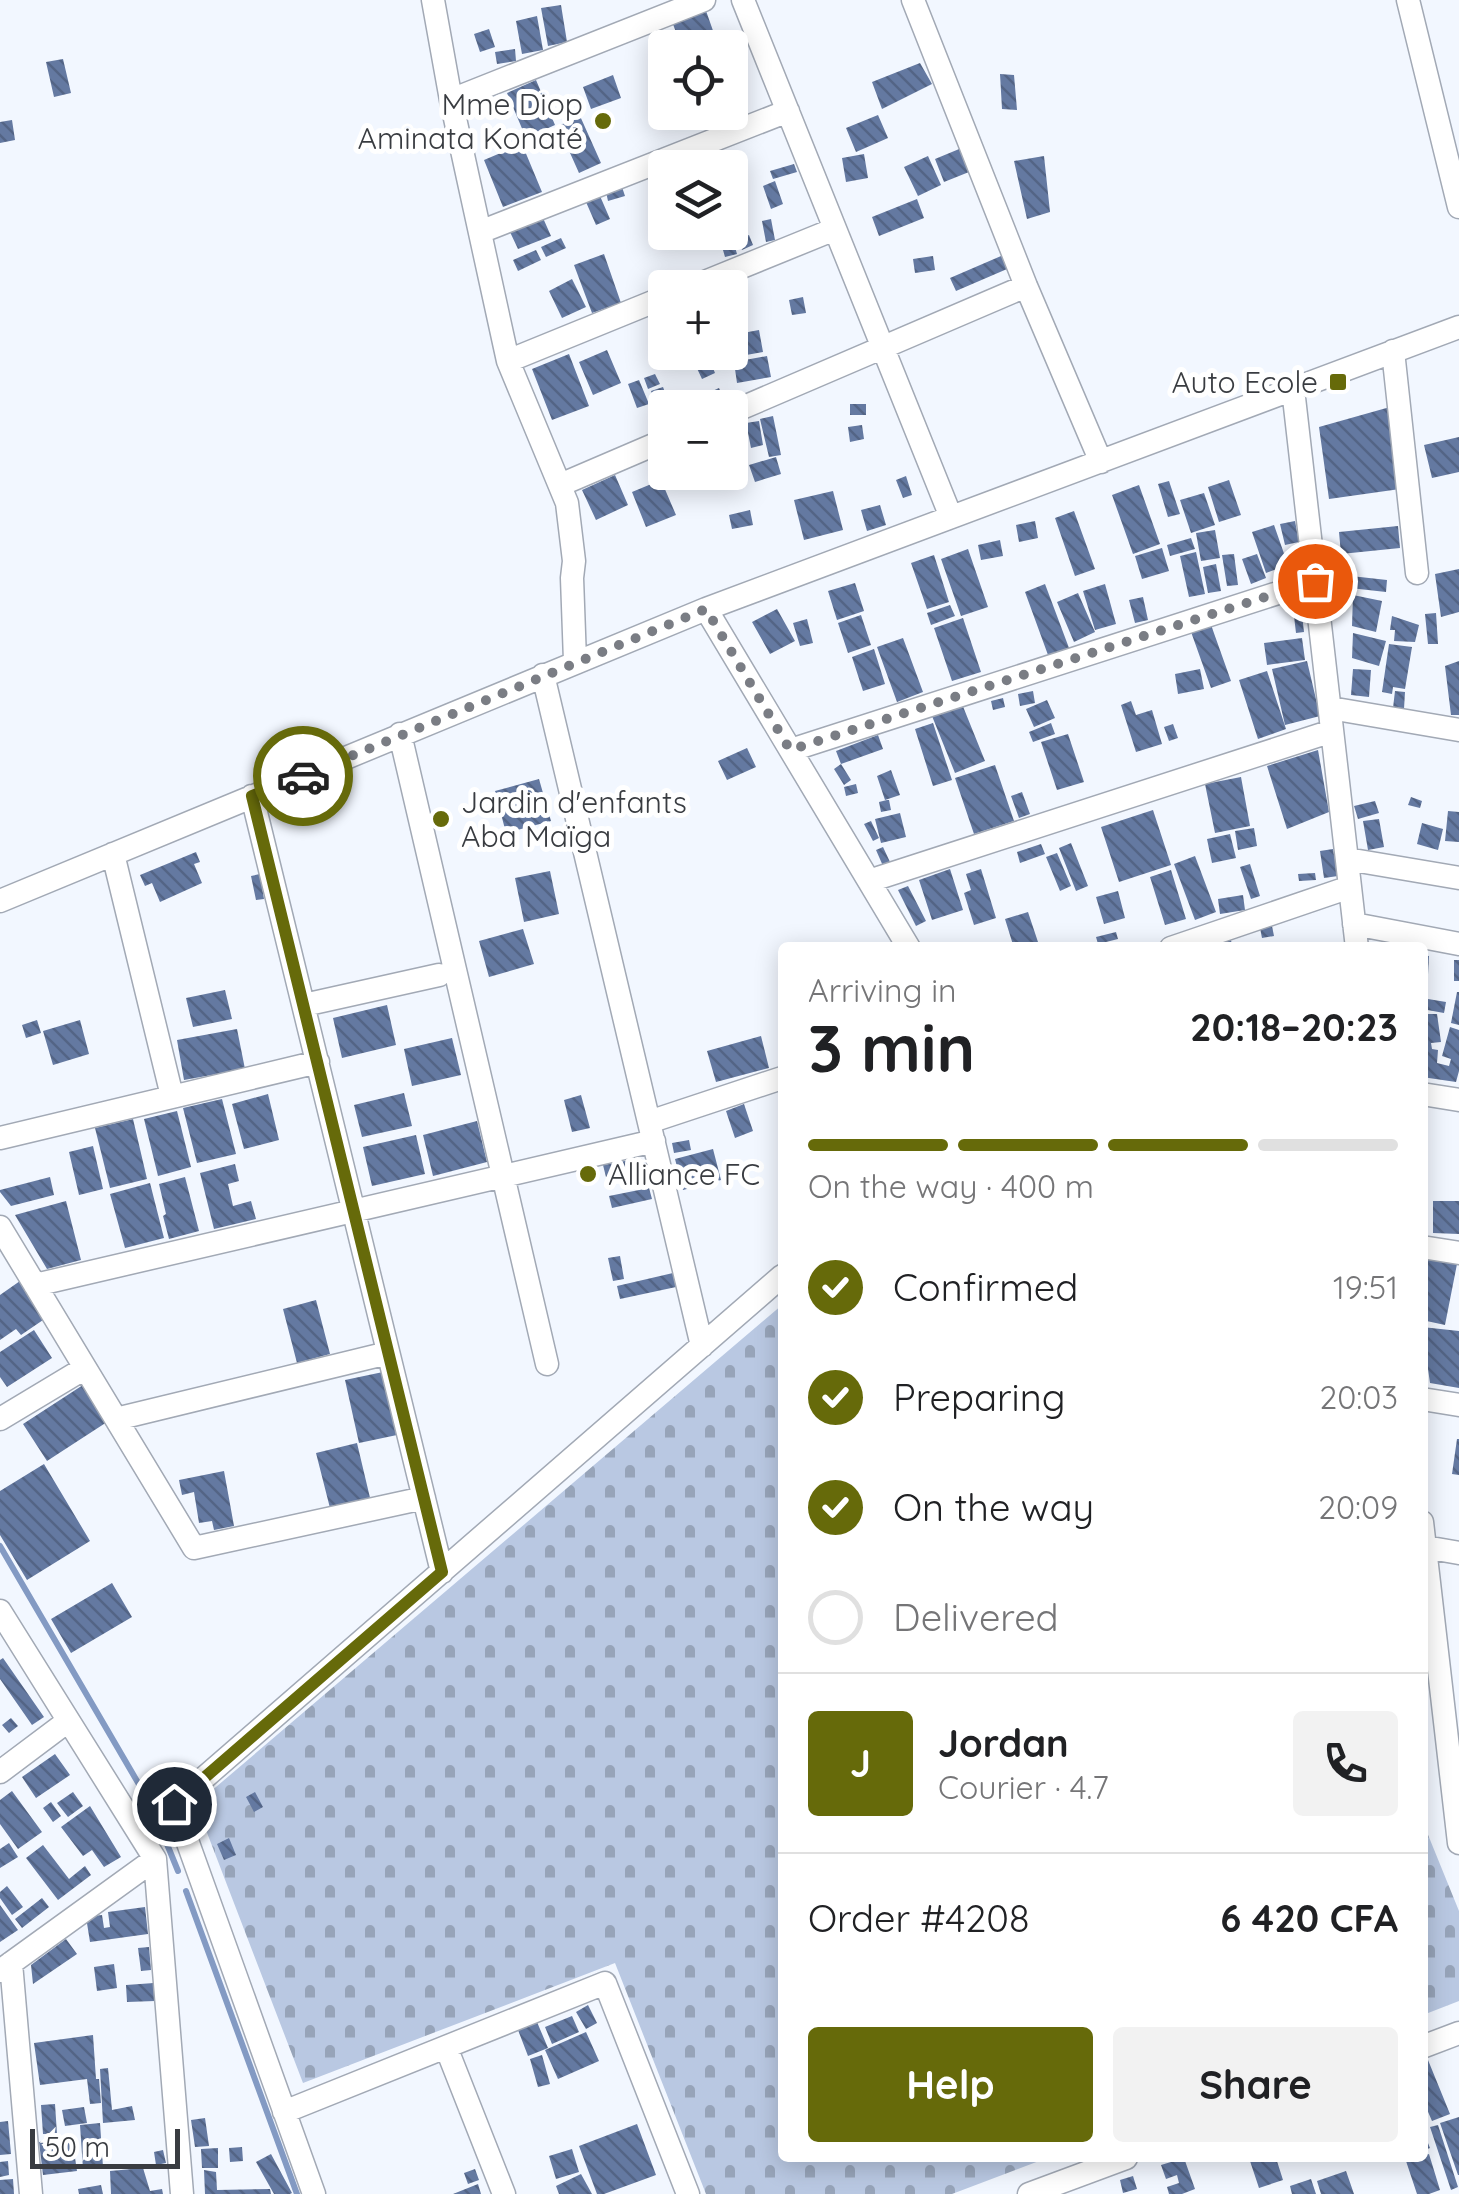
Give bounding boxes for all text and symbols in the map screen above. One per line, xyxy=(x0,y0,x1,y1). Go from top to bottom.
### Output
map controls xyxy=(648,30,748,490)
button: locate xyxy=(648,30,748,130)
place label: Mme Diop Aminata Konaté xyxy=(358,85,583,157)
marker: Mme Diop Aminata Konaté xyxy=(592,110,614,132)
button: layers xyxy=(648,150,748,250)
button: + xyxy=(648,270,748,370)
place label: Auto Ecole xyxy=(1171,363,1318,401)
marker: Auto Ecole xyxy=(1327,371,1349,393)
button: − xyxy=(648,390,748,490)
pin xyxy=(1273,539,1358,624)
icon: bag xyxy=(1288,554,1343,609)
courier xyxy=(253,726,353,826)
icon: car xyxy=(276,749,331,804)
place label: Jardin d'enfants Aba Maïga xyxy=(461,783,687,855)
marker: Jardin d'enfants Aba Maïga xyxy=(430,808,452,830)
text: Arriving in xyxy=(808,970,957,1010)
text: 20:18–20:23 xyxy=(1190,1003,1398,1051)
text: 3 min xyxy=(808,1007,975,1088)
place label: Alliance FC xyxy=(608,1155,760,1193)
marker: Alliance FC xyxy=(577,1163,599,1185)
text: On the way · 400 m xyxy=(808,1166,1094,1206)
icon: check xyxy=(808,1260,863,1315)
text: Confirmed xyxy=(893,1263,1078,1311)
text: 19:51 xyxy=(1333,1267,1398,1307)
icon: check xyxy=(808,1370,863,1425)
text: Preparing xyxy=(893,1373,1065,1421)
text: 20:03 xyxy=(1319,1377,1398,1417)
icon: check xyxy=(808,1480,863,1535)
text: On the way xyxy=(893,1483,1094,1531)
text: 20:09 xyxy=(1318,1487,1398,1527)
text: Delivered xyxy=(893,1593,1059,1641)
button: phone xyxy=(1293,1711,1398,1816)
text: Jordan xyxy=(938,1719,1069,1767)
text: J xyxy=(850,1739,871,1787)
pin xyxy=(132,1762,217,1847)
text: Courier · 4.7 xyxy=(938,1767,1109,1807)
icon: home xyxy=(147,1777,202,1832)
text: Order #4208 xyxy=(808,1894,1029,1942)
text: 6 420 CFA xyxy=(1220,1894,1398,1942)
button: Help xyxy=(808,2027,1093,2142)
button: Share xyxy=(1113,2027,1398,2142)
scale bar xyxy=(30,2124,180,2168)
text: 50 m xyxy=(45,2129,110,2164)

